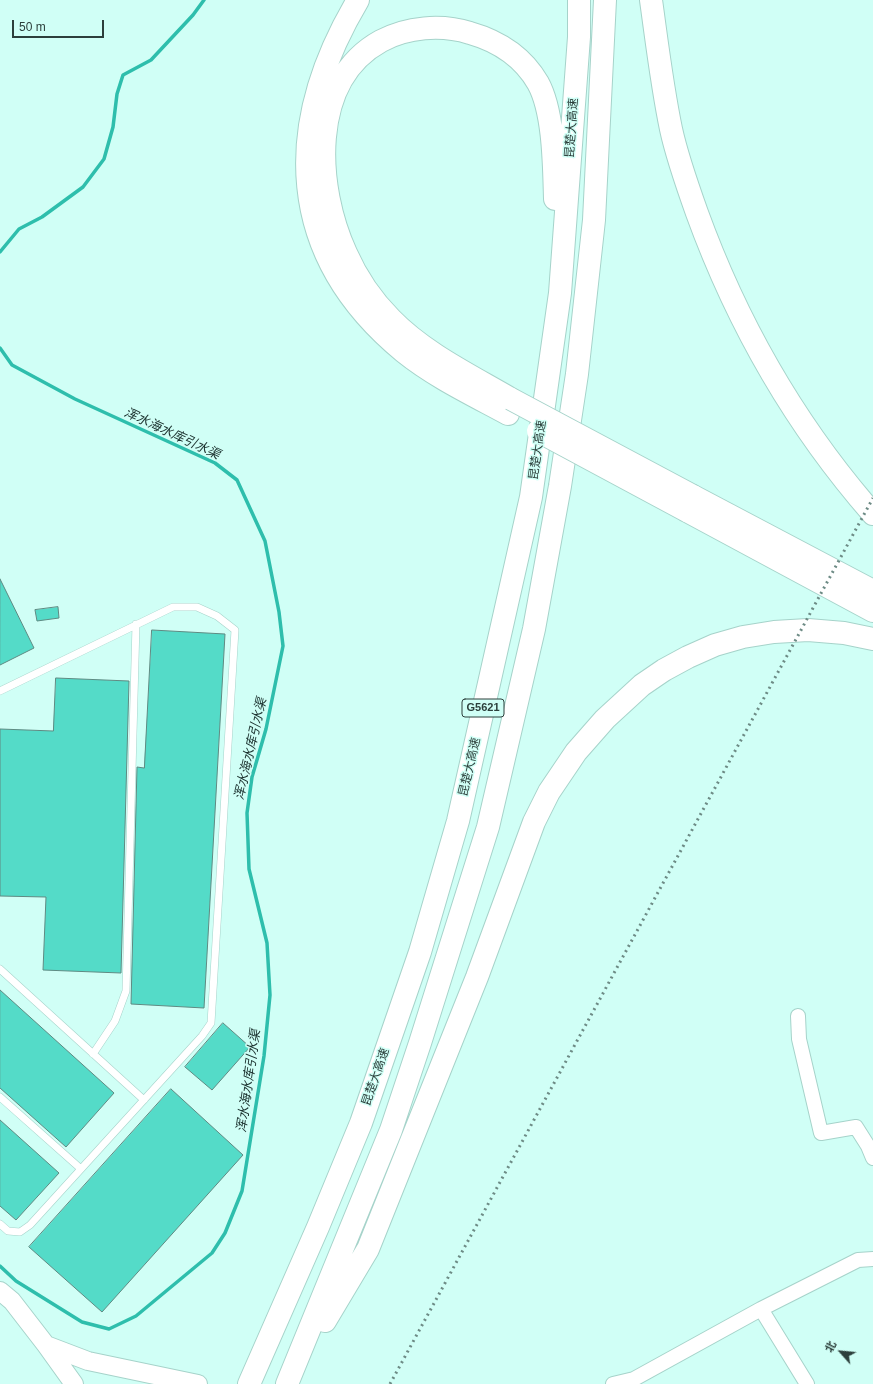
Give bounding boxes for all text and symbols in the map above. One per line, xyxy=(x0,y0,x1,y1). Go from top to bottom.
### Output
scale bar xyxy=(14,12,106,38)
text: 50 m xyxy=(19,20,46,34)
street label: 昆楚大高速 xyxy=(563,98,581,158)
water label: 浑水海水库引水渠 xyxy=(122,405,222,463)
street label: 昆楚大高速 xyxy=(527,419,549,481)
water label: 浑水海水库引水渠 xyxy=(232,697,270,801)
road number: G5621 xyxy=(462,699,504,717)
street label: 昆楚大高速 xyxy=(456,736,484,798)
water label: 浑水海水库引水渠 xyxy=(234,1028,264,1134)
street label: 昆楚大高速 xyxy=(359,1046,393,1108)
north arrow xyxy=(821,1332,861,1372)
text: 北 xyxy=(822,1339,838,1354)

